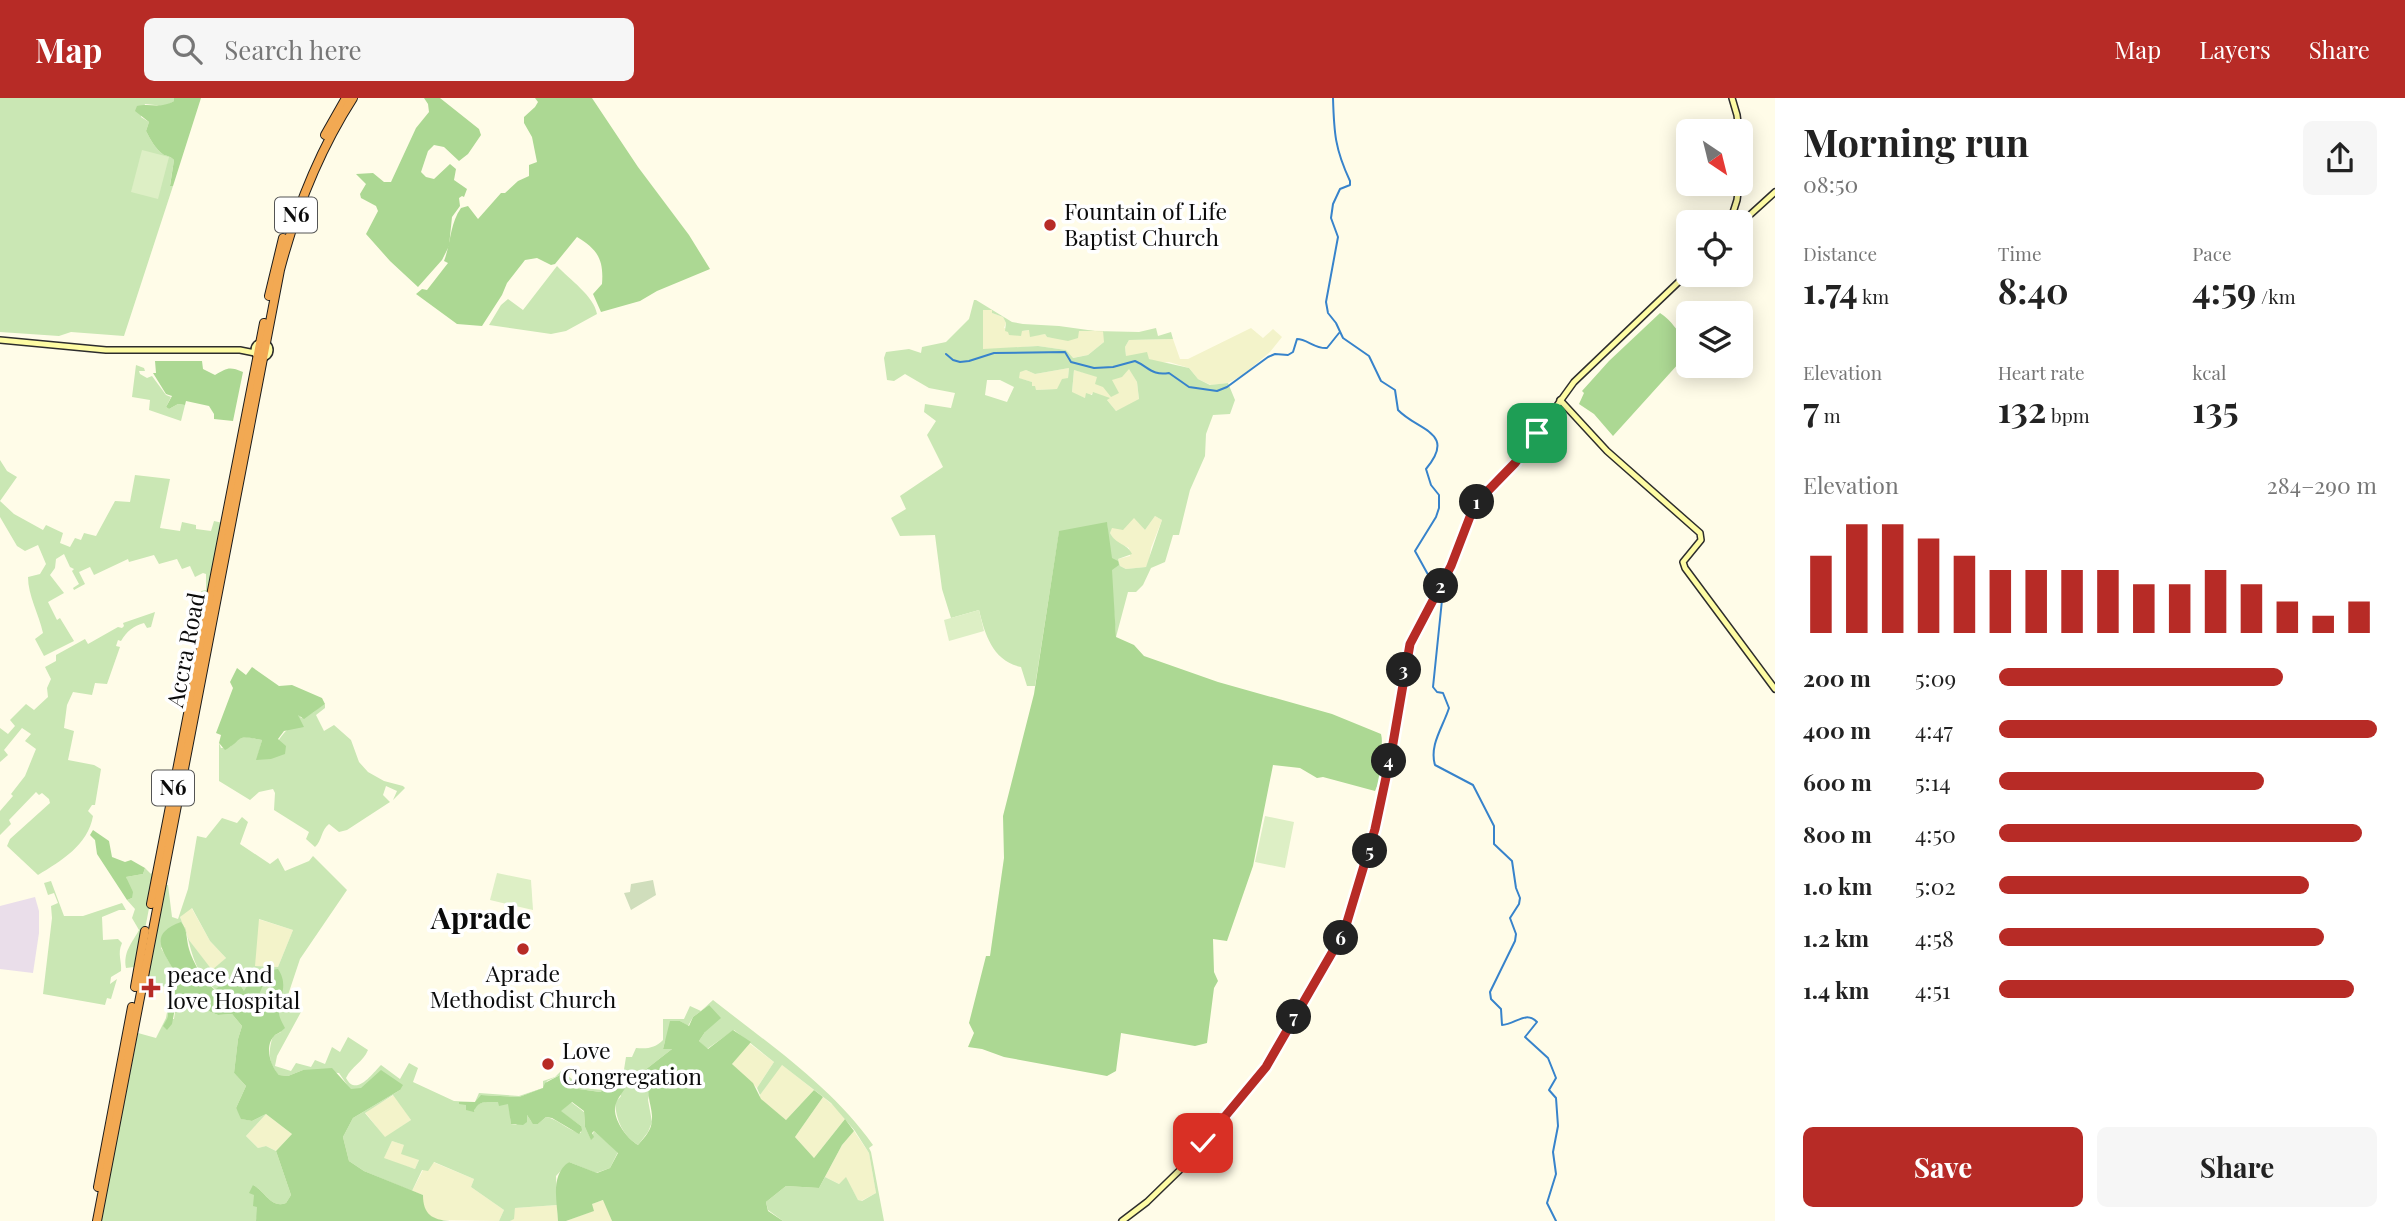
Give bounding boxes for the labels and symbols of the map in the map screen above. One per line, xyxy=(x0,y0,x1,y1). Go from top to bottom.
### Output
north arrow xyxy=(1676,119,1754,196)
place label: Fountain of Life Baptist Church xyxy=(1064,195,1227,252)
road number: N6 xyxy=(275,198,317,232)
marker: Fountain of Life Baptist Church xyxy=(1042,217,1058,233)
pin xyxy=(1507,403,1567,463)
pin: 1 xyxy=(1460,484,1494,520)
pin: 2 xyxy=(1424,568,1458,603)
street label: Accra Road xyxy=(158,590,211,711)
pin: 3 xyxy=(1386,652,1422,688)
pin: 4 xyxy=(1372,744,1406,778)
road number: N6 xyxy=(152,770,194,806)
pin: 5 xyxy=(1352,834,1388,868)
district label: Aprade xyxy=(430,897,531,937)
pin: 6 xyxy=(1324,920,1358,956)
marker: Aprade Methodist Church xyxy=(515,941,531,957)
place label: Aprade Methodist Church xyxy=(430,957,617,1014)
place label: peace And love Hospital xyxy=(167,958,301,1015)
marker: peace And love Hospital xyxy=(141,978,161,998)
pin: 7 xyxy=(1276,1000,1312,1034)
place label: Love Congregation xyxy=(562,1034,702,1091)
marker: Love Congregation xyxy=(540,1056,556,1072)
pin xyxy=(1173,1113,1233,1173)

